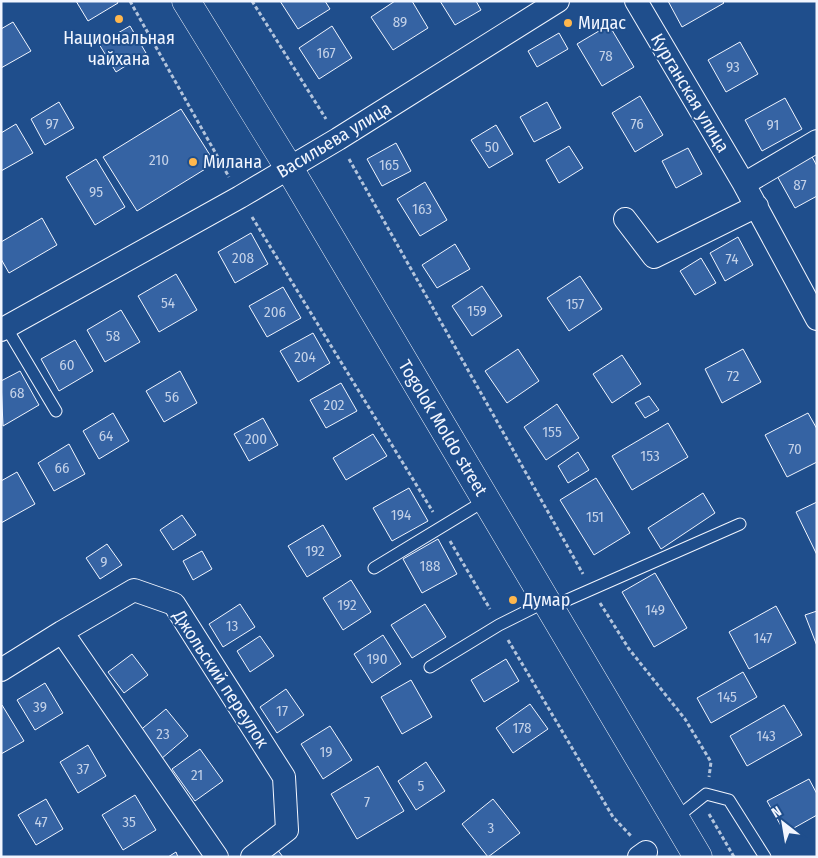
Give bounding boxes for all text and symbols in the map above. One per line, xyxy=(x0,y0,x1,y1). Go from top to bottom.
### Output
place label: Мидас xyxy=(578,12,626,34)
marker: Национальная чайхана xyxy=(113,13,125,25)
house number: 89 xyxy=(393,13,407,31)
marker: Мидас xyxy=(562,17,574,29)
place label: Национальная чайхана xyxy=(63,27,175,70)
street label: Курганская улица xyxy=(646,30,734,157)
house number: 167 xyxy=(316,44,336,62)
house number: 78 xyxy=(599,47,613,65)
house number: 93 xyxy=(726,58,740,76)
street label: Васильева улица xyxy=(273,97,395,183)
house number: 97 xyxy=(45,115,59,133)
house number: 76 xyxy=(630,115,644,133)
house number: 91 xyxy=(767,116,779,134)
house number: 50 xyxy=(485,138,499,156)
house number: 210 xyxy=(149,151,169,169)
place label: Милана xyxy=(203,151,262,173)
marker: Милана xyxy=(187,156,199,168)
house number: 165 xyxy=(379,156,399,174)
house number: 87 xyxy=(793,176,807,194)
house number: 95 xyxy=(89,183,103,201)
house number: 163 xyxy=(412,200,432,218)
house number: 208 xyxy=(232,249,254,267)
house number: 74 xyxy=(726,250,738,268)
house number: 54 xyxy=(161,294,175,312)
house number: 157 xyxy=(566,295,584,313)
house number: 159 xyxy=(467,302,487,320)
house number: 206 xyxy=(264,303,286,321)
house number: 58 xyxy=(106,327,120,345)
house number: 204 xyxy=(294,348,316,366)
house number: 60 xyxy=(59,356,75,374)
street label: Togolok Moldo street xyxy=(394,356,492,500)
house number: 72 xyxy=(727,367,740,385)
house number: 68 xyxy=(10,384,24,402)
house number: 56 xyxy=(165,388,179,406)
house number: 202 xyxy=(324,396,345,414)
house number: 155 xyxy=(542,423,562,441)
house number: 64 xyxy=(99,427,113,445)
house number: 200 xyxy=(245,430,267,448)
house number: 70 xyxy=(788,440,802,458)
house number: 153 xyxy=(640,447,660,465)
house number: 66 xyxy=(55,459,69,477)
house number: 194 xyxy=(391,506,411,524)
house number: 151 xyxy=(586,508,604,526)
house number: 192 xyxy=(305,542,325,560)
house number: 9 xyxy=(100,553,108,571)
house number: 188 xyxy=(420,557,440,575)
place label: Думар xyxy=(522,589,570,611)
marker: Думар xyxy=(507,594,519,606)
house number: 192 xyxy=(337,596,357,614)
house number: 149 xyxy=(645,601,665,619)
street label: Джольский переулок xyxy=(168,605,274,752)
house number: 13 xyxy=(226,617,239,635)
house number: 147 xyxy=(754,629,772,647)
house number: 190 xyxy=(367,650,387,668)
house number: 145 xyxy=(717,688,737,706)
house number: 39 xyxy=(33,698,47,716)
house number: 17 xyxy=(276,702,288,720)
house number: 178 xyxy=(512,719,532,737)
house number: 23 xyxy=(156,725,170,743)
house number: 143 xyxy=(756,727,776,745)
house number: 19 xyxy=(319,743,333,761)
house number: 37 xyxy=(77,760,89,778)
house number: 21 xyxy=(191,766,203,784)
house number: 5 xyxy=(418,777,425,795)
house number: 7 xyxy=(364,793,370,811)
north arrow xyxy=(758,798,808,848)
text: N xyxy=(769,803,785,822)
house number: 47 xyxy=(34,813,48,831)
house number: 35 xyxy=(122,813,136,831)
house number: 3 xyxy=(488,819,495,837)

